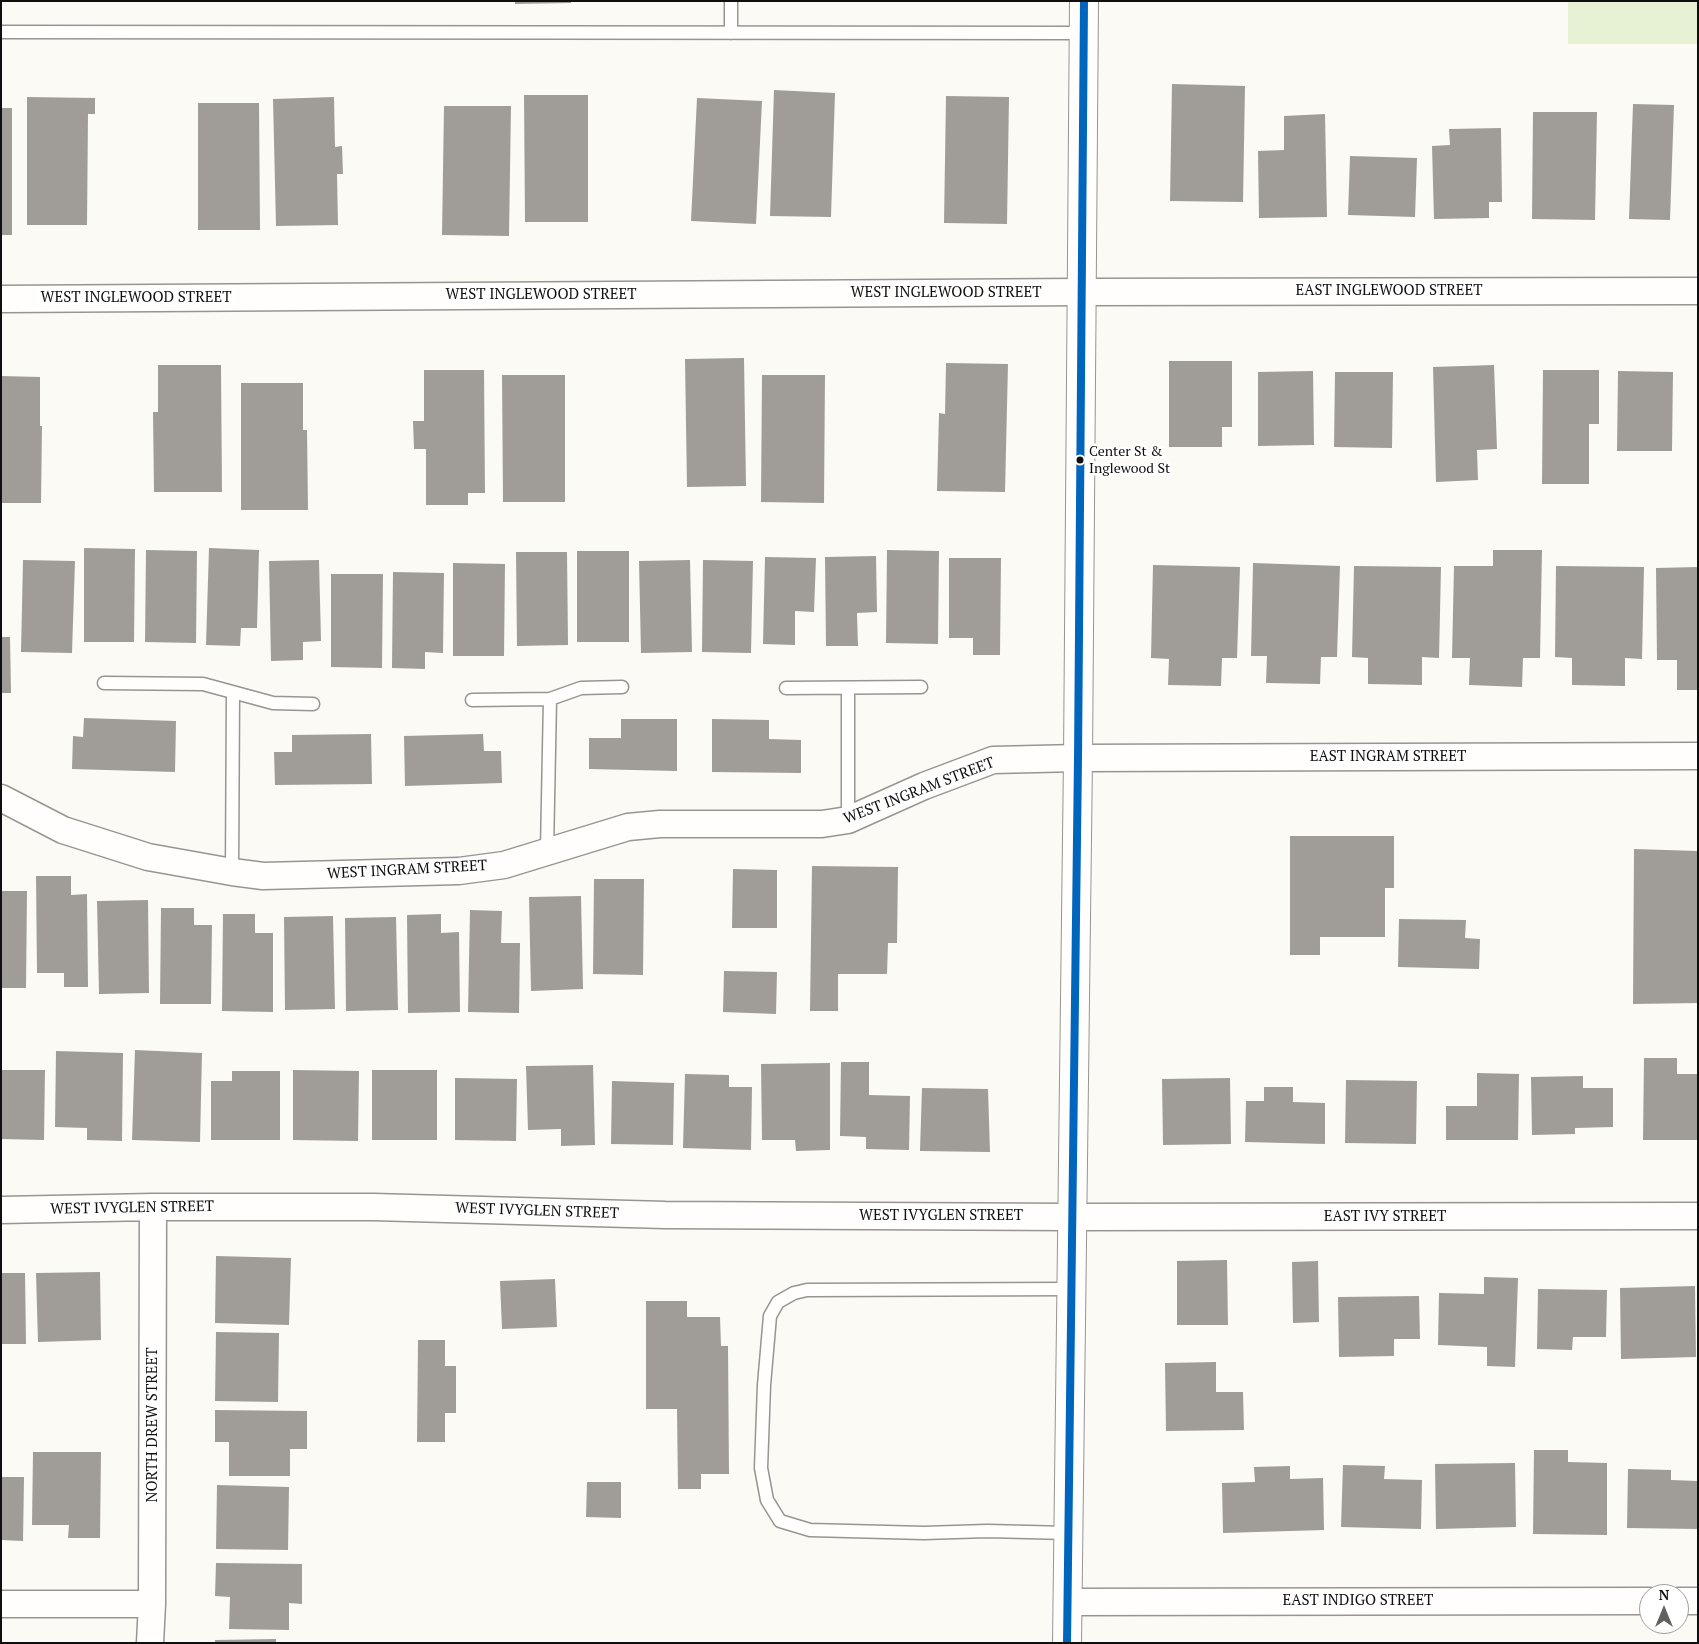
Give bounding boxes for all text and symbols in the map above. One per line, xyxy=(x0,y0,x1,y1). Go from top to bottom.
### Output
street label: EAST INGLEWOOD STREET xyxy=(1295,282,1483,300)
street label: WEST INGLEWOOD STREET xyxy=(851,284,1041,302)
street label: WEST INGLEWOOD STREET xyxy=(446,286,636,304)
street label: WEST INGLEWOOD STREET xyxy=(41,289,231,307)
place label: Center St & Inglewood St xyxy=(1089,444,1170,477)
marker: Center St & Inglewood St xyxy=(1075,455,1085,465)
street label: EAST INGRAM STREET xyxy=(1310,748,1466,766)
street label: WEST INGRAM STREET xyxy=(841,754,997,828)
street label: WEST INGRAM STREET xyxy=(326,857,488,883)
street label: WEST IVYGLEN STREET xyxy=(50,1198,214,1218)
street label: WEST IVYGLEN STREET xyxy=(455,1199,619,1223)
street label: WEST IVYGLEN STREET xyxy=(859,1207,1023,1225)
street label: EAST IVY STREET xyxy=(1324,1208,1446,1226)
street label: NORTH DREW STREET xyxy=(144,1348,162,1502)
north arrow xyxy=(1639,1584,1689,1634)
text: N xyxy=(1659,1585,1669,1604)
street label: EAST INDIGO STREET xyxy=(1283,1592,1433,1610)

